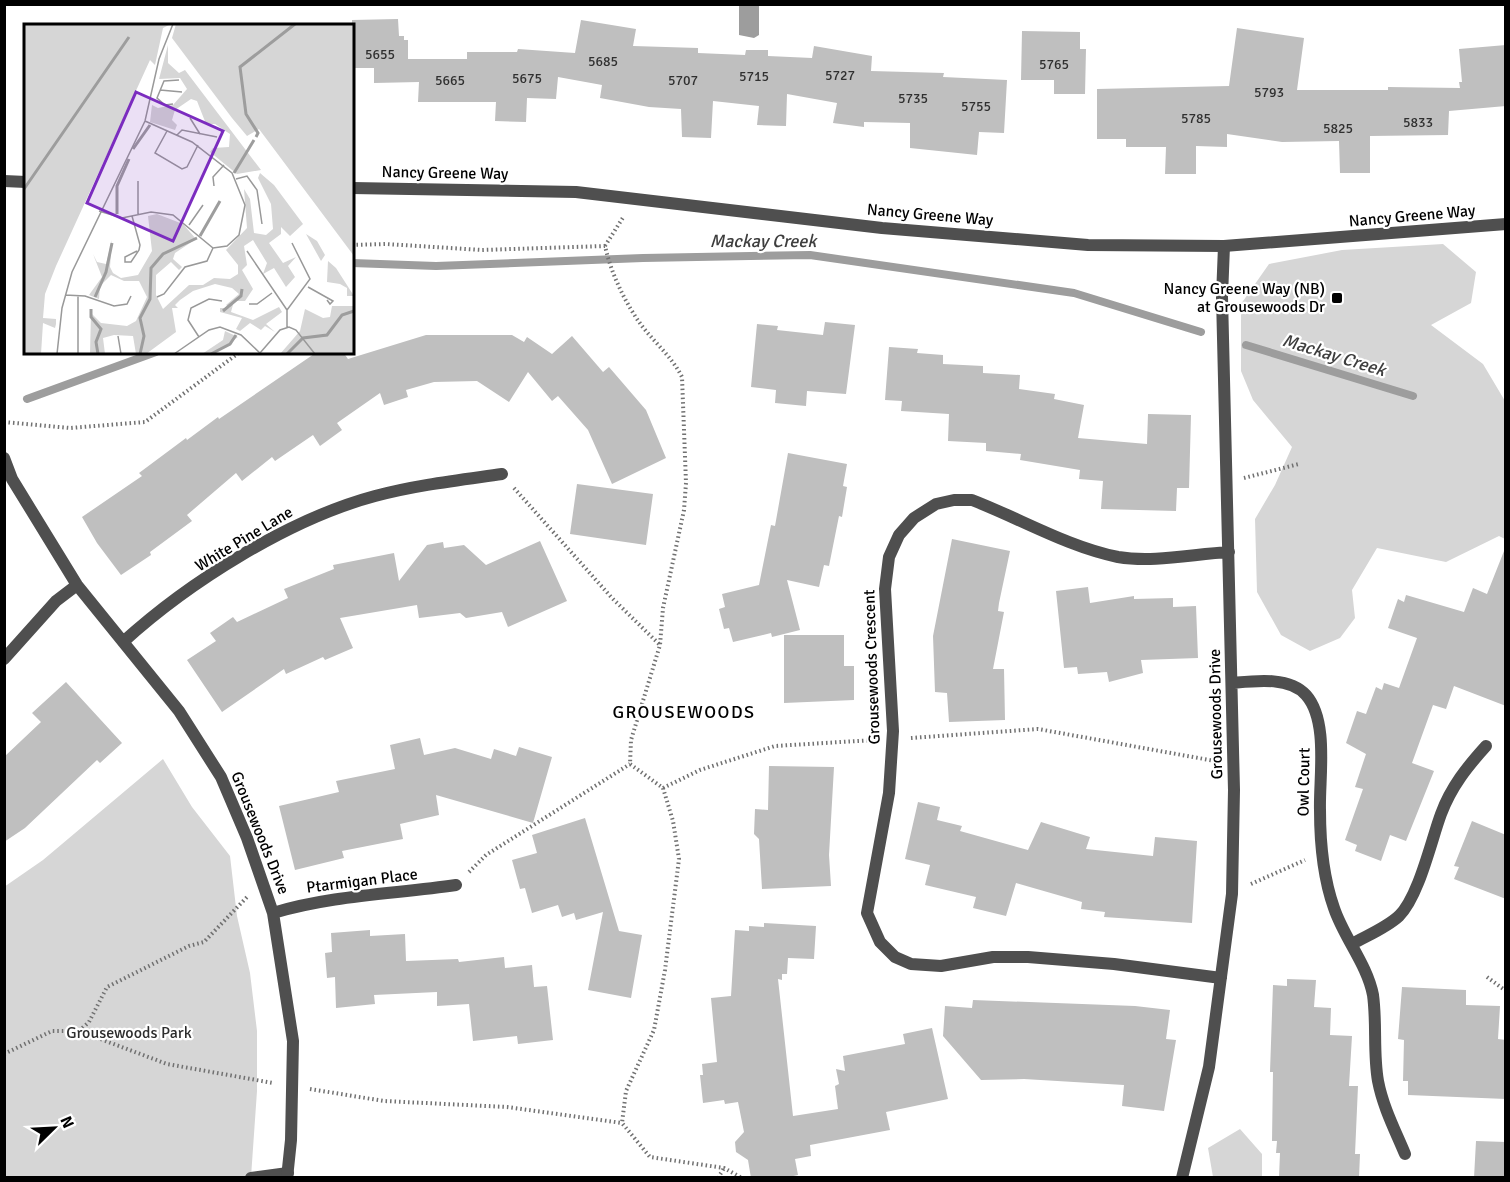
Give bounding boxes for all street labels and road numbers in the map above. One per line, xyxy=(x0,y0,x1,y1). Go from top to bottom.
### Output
street label: Nancy Greene Way xyxy=(381,162,509,184)
street label: Nancy Greene Way xyxy=(866,200,995,231)
street label: Nancy Greene Way xyxy=(1348,200,1477,231)
street label: White Pine Lane xyxy=(192,502,296,576)
street label: Grousewoods Crescent xyxy=(859,589,885,745)
street label: Grousewoods Drive xyxy=(1205,649,1227,779)
street label: Owl Court xyxy=(1293,747,1315,817)
street label: Grousewoods Drive xyxy=(226,769,294,897)
street label: Ptarmigan Place xyxy=(305,864,419,898)

